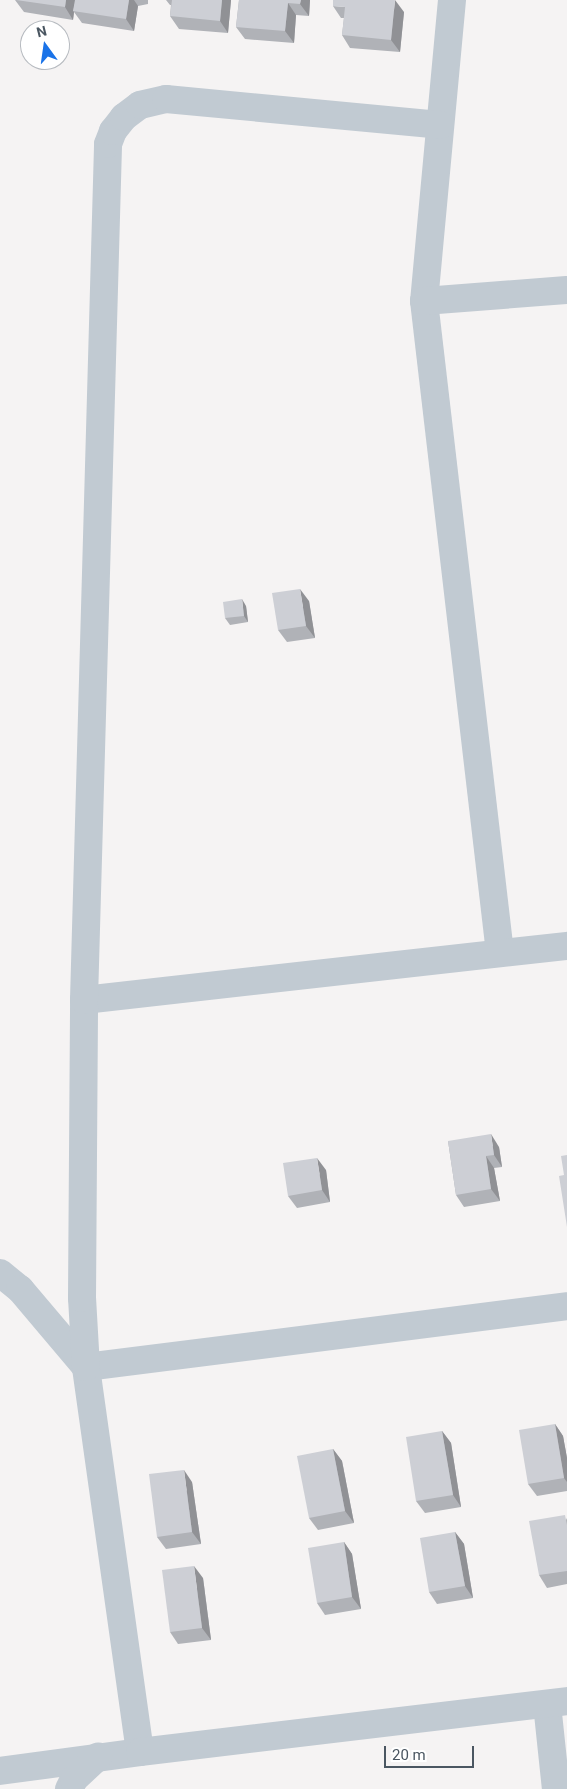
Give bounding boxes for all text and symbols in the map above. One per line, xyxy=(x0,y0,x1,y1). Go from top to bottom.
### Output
north arrow xyxy=(20,20,70,70)
text: N xyxy=(35,22,48,40)
scale bar xyxy=(387,1736,477,1768)
text: 20 m xyxy=(392,1746,426,1764)

